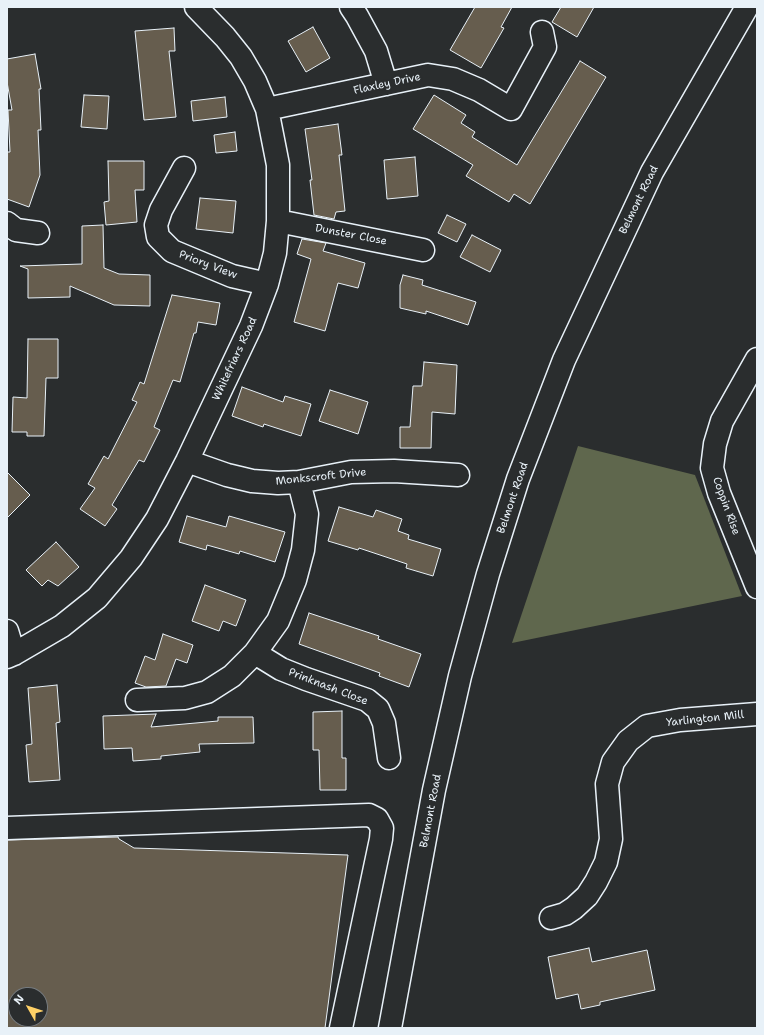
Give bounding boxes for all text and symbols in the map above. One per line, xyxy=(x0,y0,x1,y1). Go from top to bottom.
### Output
street label: Flaxley Drive xyxy=(352,70,422,98)
street label: Belmont Road xyxy=(617,164,661,236)
street label: Dunster Close xyxy=(314,222,388,248)
street label: Priory View xyxy=(177,248,239,282)
street label: Whitefriars Road xyxy=(210,315,260,403)
street label: Belmont Road xyxy=(495,461,531,535)
street label: Monkscroft Drive xyxy=(275,466,367,488)
street label: Coppin Rise xyxy=(709,475,743,537)
street label: Prinknash Close xyxy=(286,666,370,708)
street label: Yarlington Mill xyxy=(665,708,745,730)
street label: Belmont Road xyxy=(417,773,445,849)
north arrow xyxy=(8,987,48,1027)
text: N xyxy=(10,992,28,1008)

